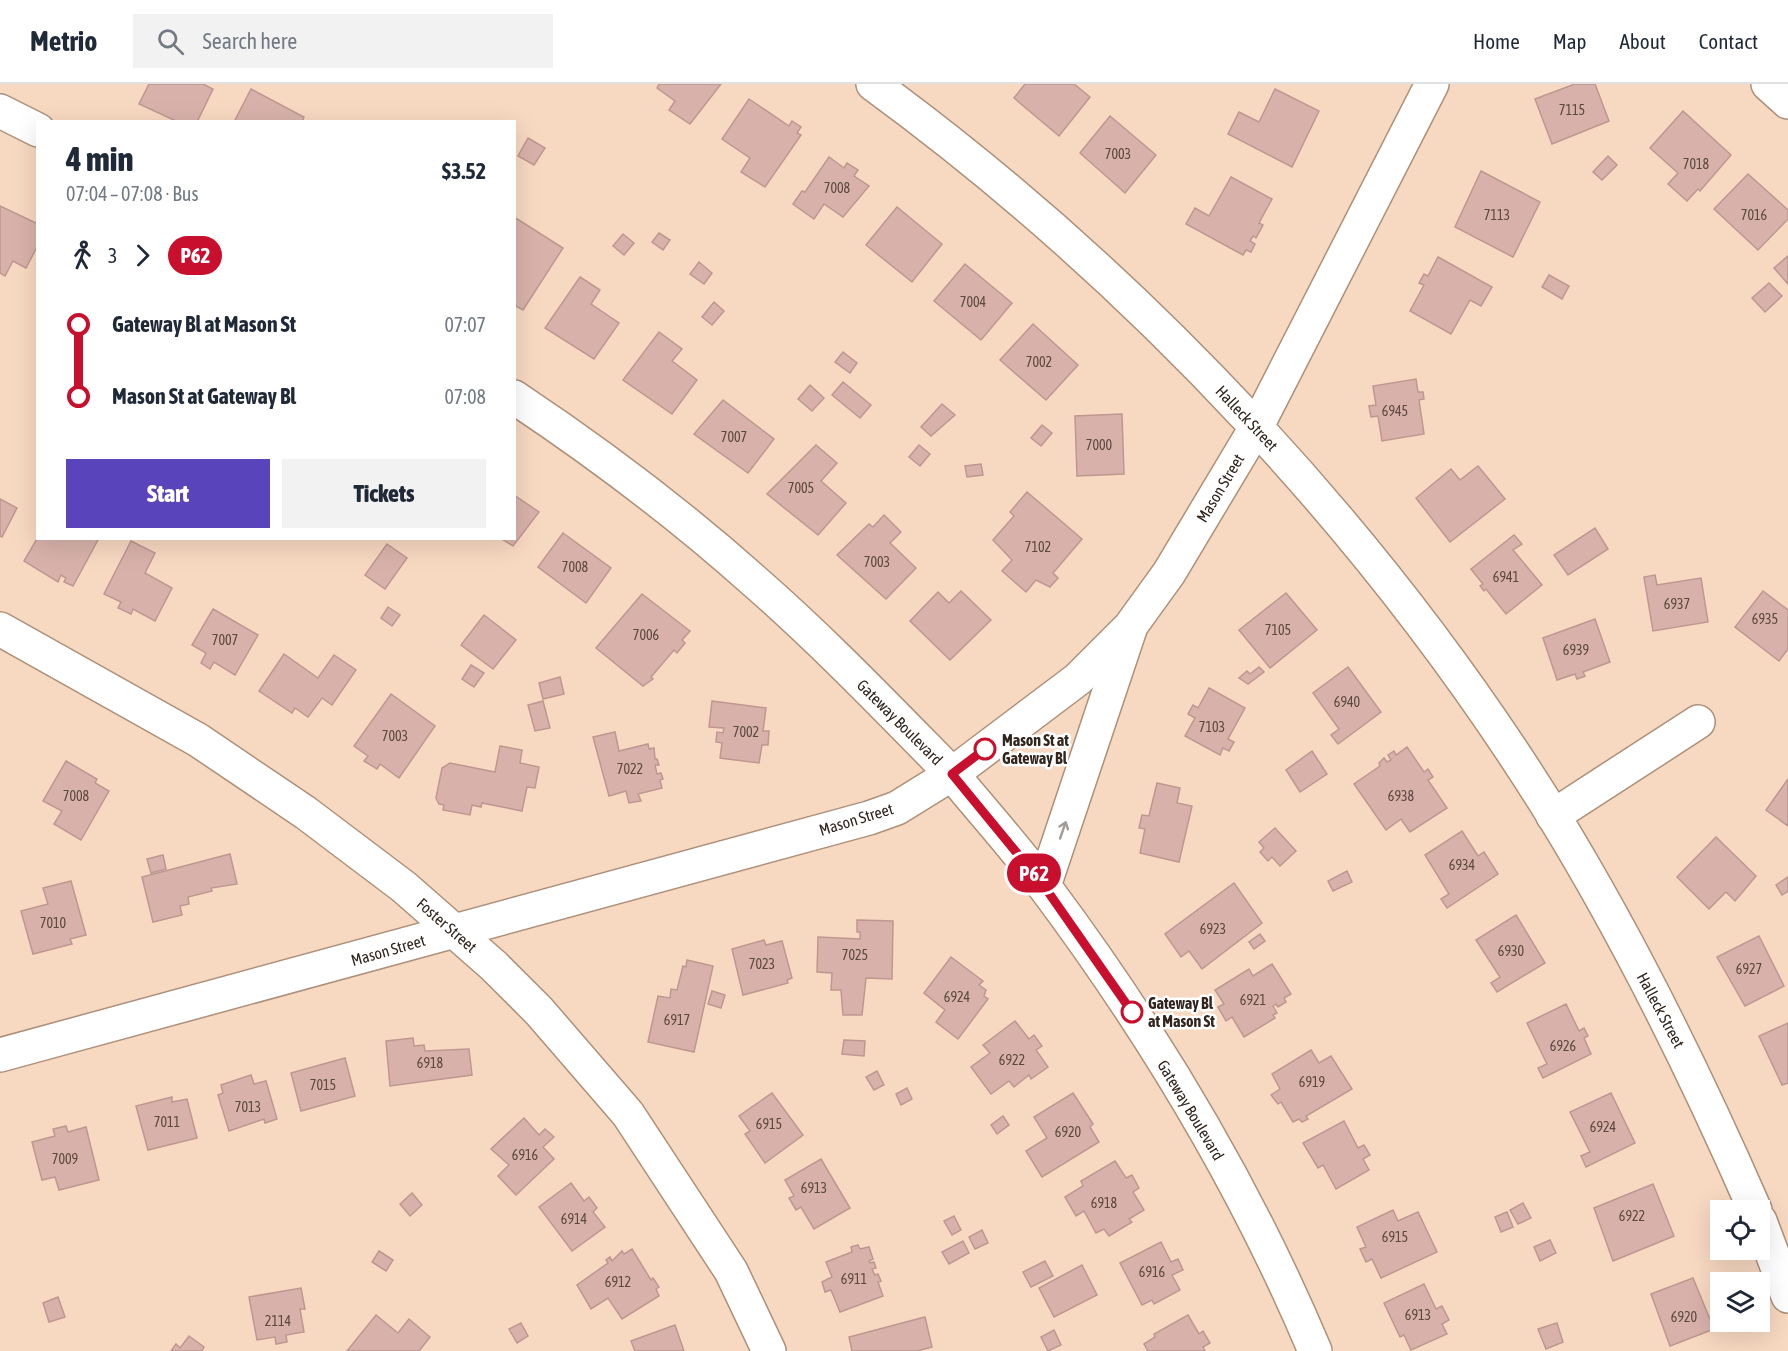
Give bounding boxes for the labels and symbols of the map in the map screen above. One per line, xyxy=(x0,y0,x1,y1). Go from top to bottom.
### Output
house number: 7115 xyxy=(1559,102,1585,118)
house number: 7003 xyxy=(1105,146,1131,162)
house number: 7018 xyxy=(1683,156,1710,172)
house number: 7008 xyxy=(824,180,851,196)
house number: 7113 xyxy=(1484,207,1510,223)
house number: 7016 xyxy=(1741,207,1768,223)
house number: 7004 xyxy=(960,294,987,310)
house number: 7002 xyxy=(1026,354,1052,370)
street label: Halleck Street xyxy=(1212,382,1282,455)
house number: 6945 xyxy=(1382,403,1408,419)
house number: 7007 xyxy=(721,429,747,445)
house number: 7000 xyxy=(1086,437,1113,453)
street label: Mason Street xyxy=(1193,450,1248,525)
house number: 7005 xyxy=(788,480,814,496)
house number: 7102 xyxy=(1025,539,1051,555)
house number: 7003 xyxy=(864,554,890,570)
house number: 7008 xyxy=(562,559,589,575)
house number: 6941 xyxy=(1493,569,1519,585)
house number: 6937 xyxy=(1664,596,1690,612)
house number: 6935 xyxy=(1752,611,1778,627)
house number: 7105 xyxy=(1265,622,1291,638)
house number: 7006 xyxy=(633,627,660,643)
house number: 7007 xyxy=(212,632,238,648)
house number: 6939 xyxy=(1563,642,1589,658)
street label: Gateway Boulevard xyxy=(853,676,946,769)
house number: 6940 xyxy=(1334,694,1361,710)
house number: 7103 xyxy=(1199,719,1225,735)
house number: 7002 xyxy=(733,724,759,740)
house number: 7003 xyxy=(382,728,408,744)
place label: Mason St at Gateway Bl xyxy=(1002,731,1069,767)
marker: Mason St at Gateway Bl xyxy=(974,738,996,760)
house number: 7022 xyxy=(617,761,643,777)
house number: 7008 xyxy=(63,788,90,804)
house number: 6938 xyxy=(1388,788,1415,804)
street label: Mason Street xyxy=(817,799,896,839)
one-way arrow xyxy=(1058,821,1069,840)
line badge: P62 xyxy=(1000,854,1068,892)
house number: 6934 xyxy=(1449,857,1476,873)
street label: Foster Street xyxy=(414,894,481,956)
house number: 7010 xyxy=(40,915,67,931)
house number: 6923 xyxy=(1200,921,1226,937)
street label: Mason Street xyxy=(349,931,428,969)
house number: 6930 xyxy=(1498,943,1525,959)
house number: 7025 xyxy=(842,947,868,963)
house number: 7023 xyxy=(749,956,775,972)
house number: 6927 xyxy=(1736,961,1762,977)
street label: Halleck Street xyxy=(1634,969,1688,1051)
house number: 6924 xyxy=(944,989,971,1005)
house number: 6921 xyxy=(1240,992,1266,1008)
place label: Gateway Bl at Mason St xyxy=(1148,994,1215,1030)
marker: Gateway Bl at Mason St xyxy=(1121,1001,1143,1023)
house number: 6917 xyxy=(664,1012,690,1028)
house number: 6926 xyxy=(1550,1038,1577,1054)
house number: 6922 xyxy=(999,1052,1025,1068)
house number: 6918 xyxy=(417,1055,444,1071)
street label: Gateway Boulevard xyxy=(1153,1057,1228,1164)
house number: 6919 xyxy=(1299,1074,1325,1090)
house number: 7015 xyxy=(310,1077,336,1093)
house number: 7013 xyxy=(235,1099,261,1115)
house number: 7011 xyxy=(154,1114,180,1130)
house number: 6915 xyxy=(756,1116,782,1132)
house number: 6924 xyxy=(1590,1119,1617,1135)
house number: 6920 xyxy=(1055,1124,1082,1140)
house number: 6916 xyxy=(512,1147,539,1163)
house number: 7009 xyxy=(52,1151,78,1167)
house number: 6913 xyxy=(801,1180,827,1196)
house number: 6918 xyxy=(1091,1195,1118,1211)
house number: 6922 xyxy=(1619,1208,1645,1224)
house number: 6914 xyxy=(561,1211,588,1227)
house number: 6915 xyxy=(1382,1229,1408,1245)
house number: 6916 xyxy=(1139,1264,1166,1280)
house number: 6911 xyxy=(841,1271,867,1287)
house number: 6912 xyxy=(605,1274,631,1290)
house number: 6913 xyxy=(1405,1307,1431,1323)
house number: 6920 xyxy=(1671,1309,1698,1325)
house number: 2114 xyxy=(265,1313,292,1329)

